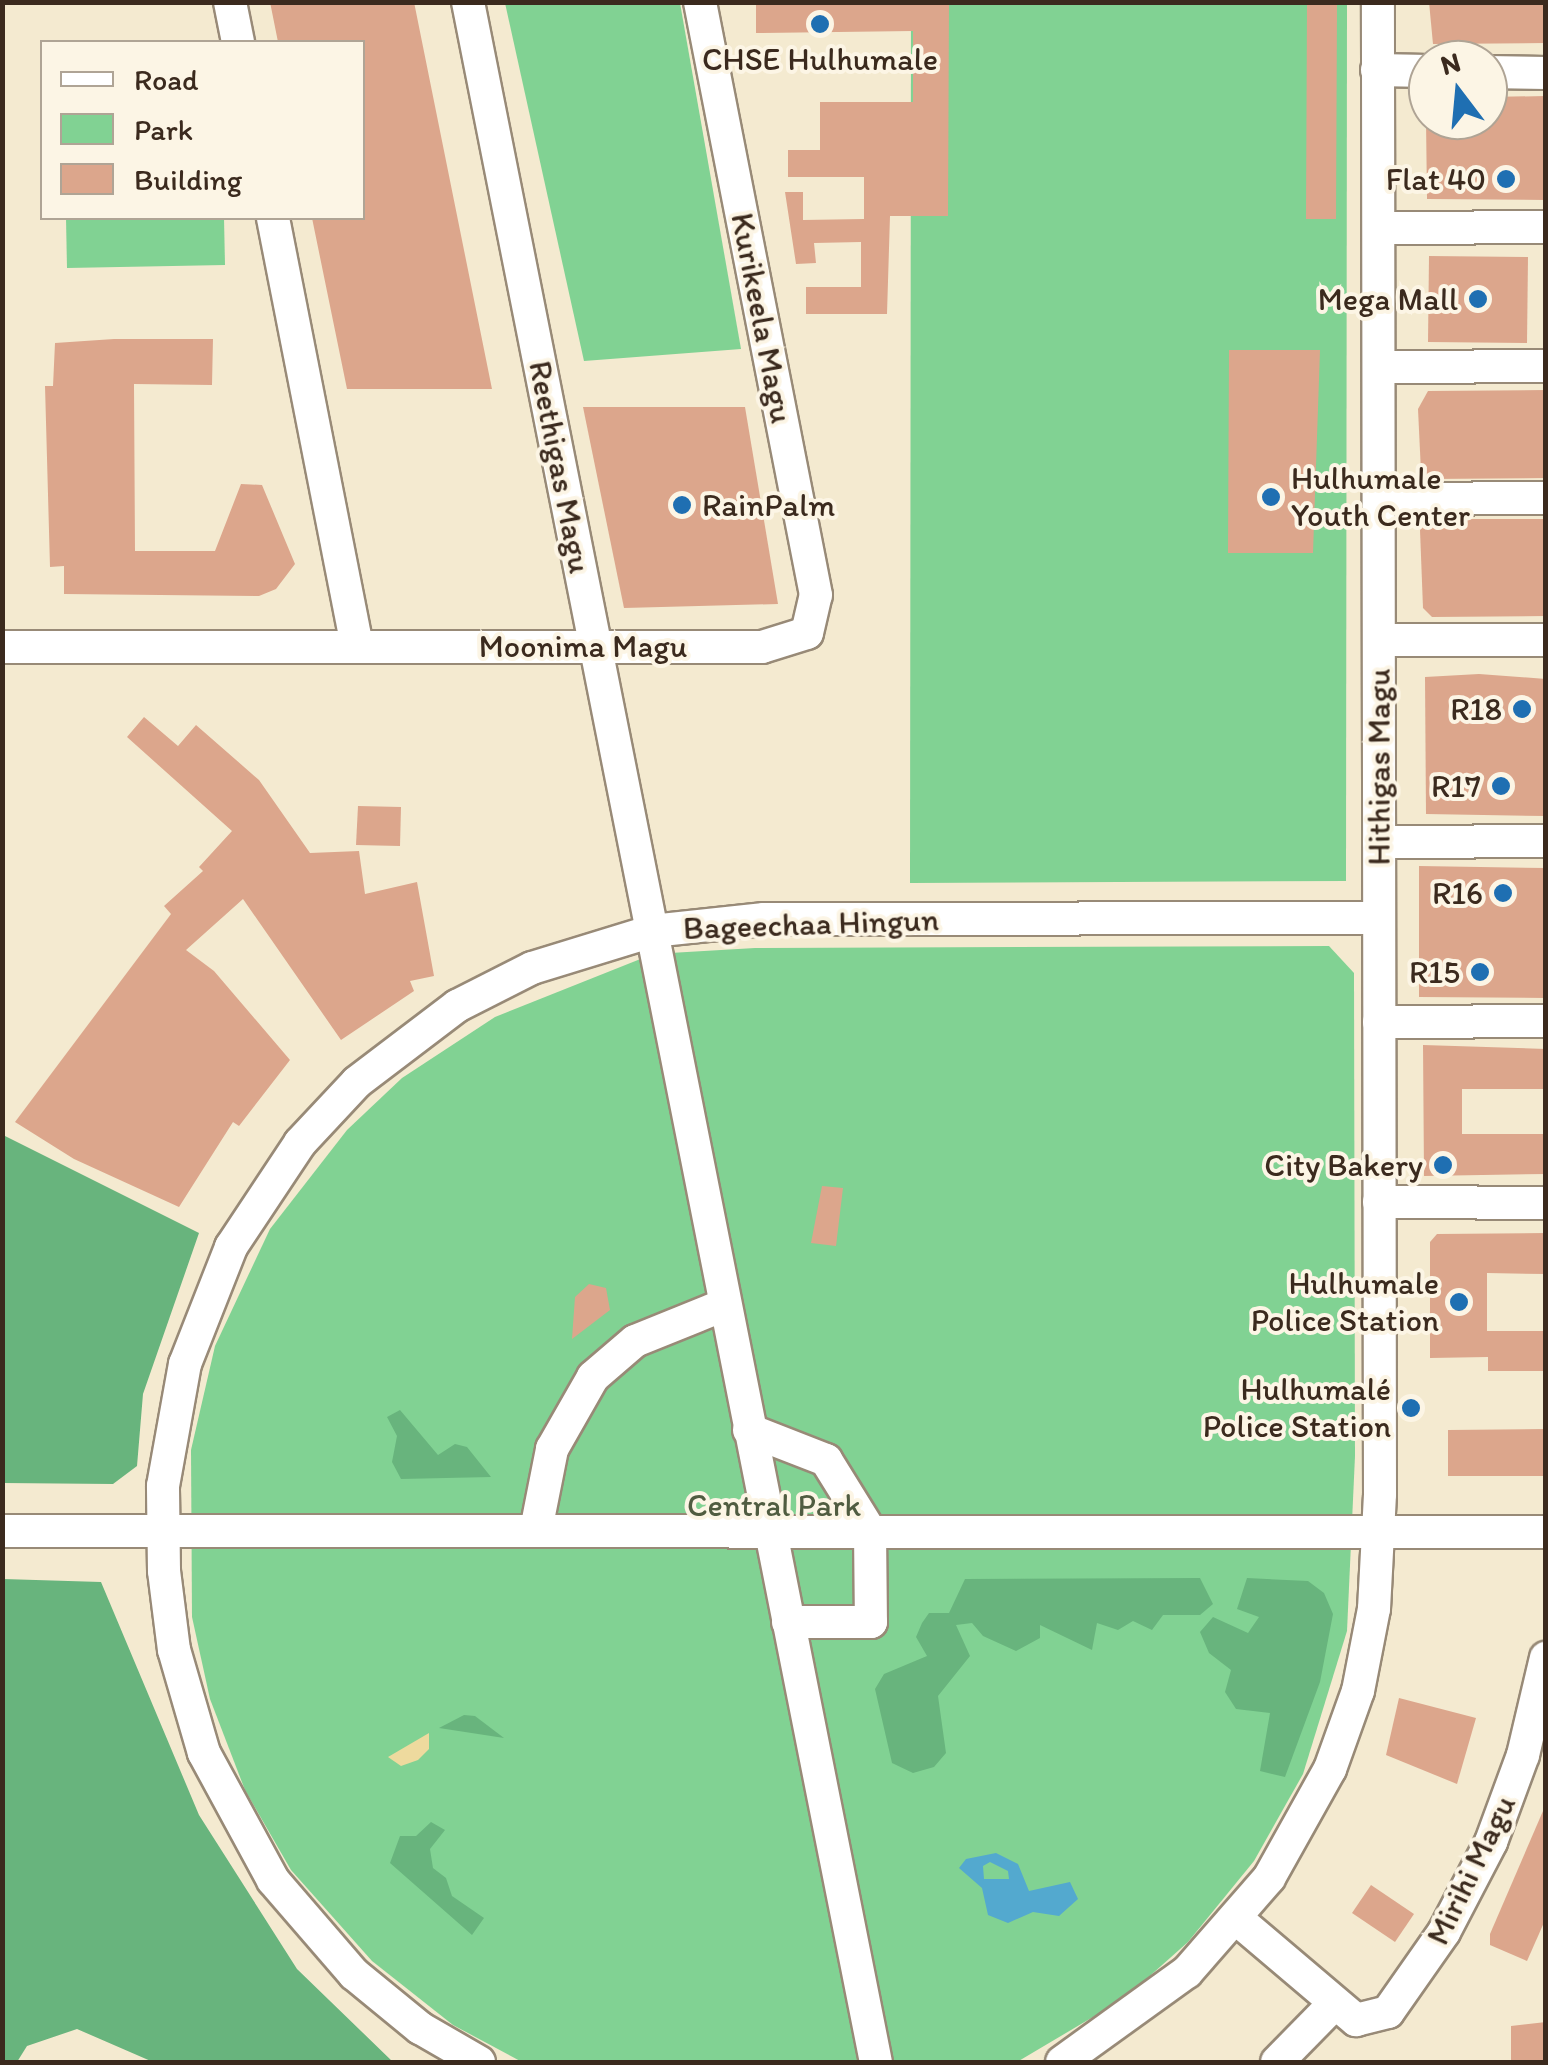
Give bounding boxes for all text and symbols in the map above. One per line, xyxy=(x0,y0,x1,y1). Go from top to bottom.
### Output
marker: CHSE Hulhumale xyxy=(809,13,831,35)
legend xyxy=(40,40,365,220)
place label: CHSE Hulhumale xyxy=(702,40,938,78)
north arrow xyxy=(1408,40,1508,140)
text: N xyxy=(1437,44,1464,82)
text: Road xyxy=(134,61,199,98)
text: Park xyxy=(134,111,193,148)
place label: Flat 40 xyxy=(1386,160,1486,198)
text: Building xyxy=(134,161,242,198)
marker: Flat 40 xyxy=(1495,168,1517,190)
street label: Kurikeela Magu xyxy=(723,210,801,426)
place label: Mega Mall xyxy=(1318,280,1458,318)
marker: Mega Mall xyxy=(1467,288,1489,310)
street label: Reethigas Magu xyxy=(521,357,599,577)
place label: Hulhumale Youth Center xyxy=(1291,460,1470,535)
place label: RainPalm xyxy=(702,486,835,524)
marker: Hulhumale Youth Center xyxy=(1260,486,1282,508)
marker: RainPalm xyxy=(671,494,693,516)
street label: Moonima Magu xyxy=(478,627,688,665)
street label: Hithigas Magu xyxy=(1360,668,1398,866)
place label: R18 xyxy=(1450,690,1502,728)
marker: R18 xyxy=(1511,698,1533,720)
place label: R17 xyxy=(1431,767,1481,805)
marker: R17 xyxy=(1490,775,1512,797)
place label: R16 xyxy=(1432,874,1483,912)
marker: R16 xyxy=(1492,882,1514,904)
street label: Bageechaa Hingun xyxy=(682,900,940,948)
place label: R15 xyxy=(1409,953,1460,991)
marker: R15 xyxy=(1469,961,1491,983)
place label: City Bakery xyxy=(1264,1146,1423,1184)
marker: City Bakery xyxy=(1432,1154,1454,1176)
place label: Hulhumale Police Station xyxy=(1250,1265,1439,1340)
marker: Hulhumale Police Station xyxy=(1448,1291,1470,1313)
place label: Hulhumalé Police Station xyxy=(1202,1371,1391,1446)
marker: Hulhumalé Police Station xyxy=(1400,1397,1422,1419)
park label: Central Park xyxy=(687,1486,861,1524)
street label: Mirihi Magu xyxy=(1418,1789,1524,1951)

